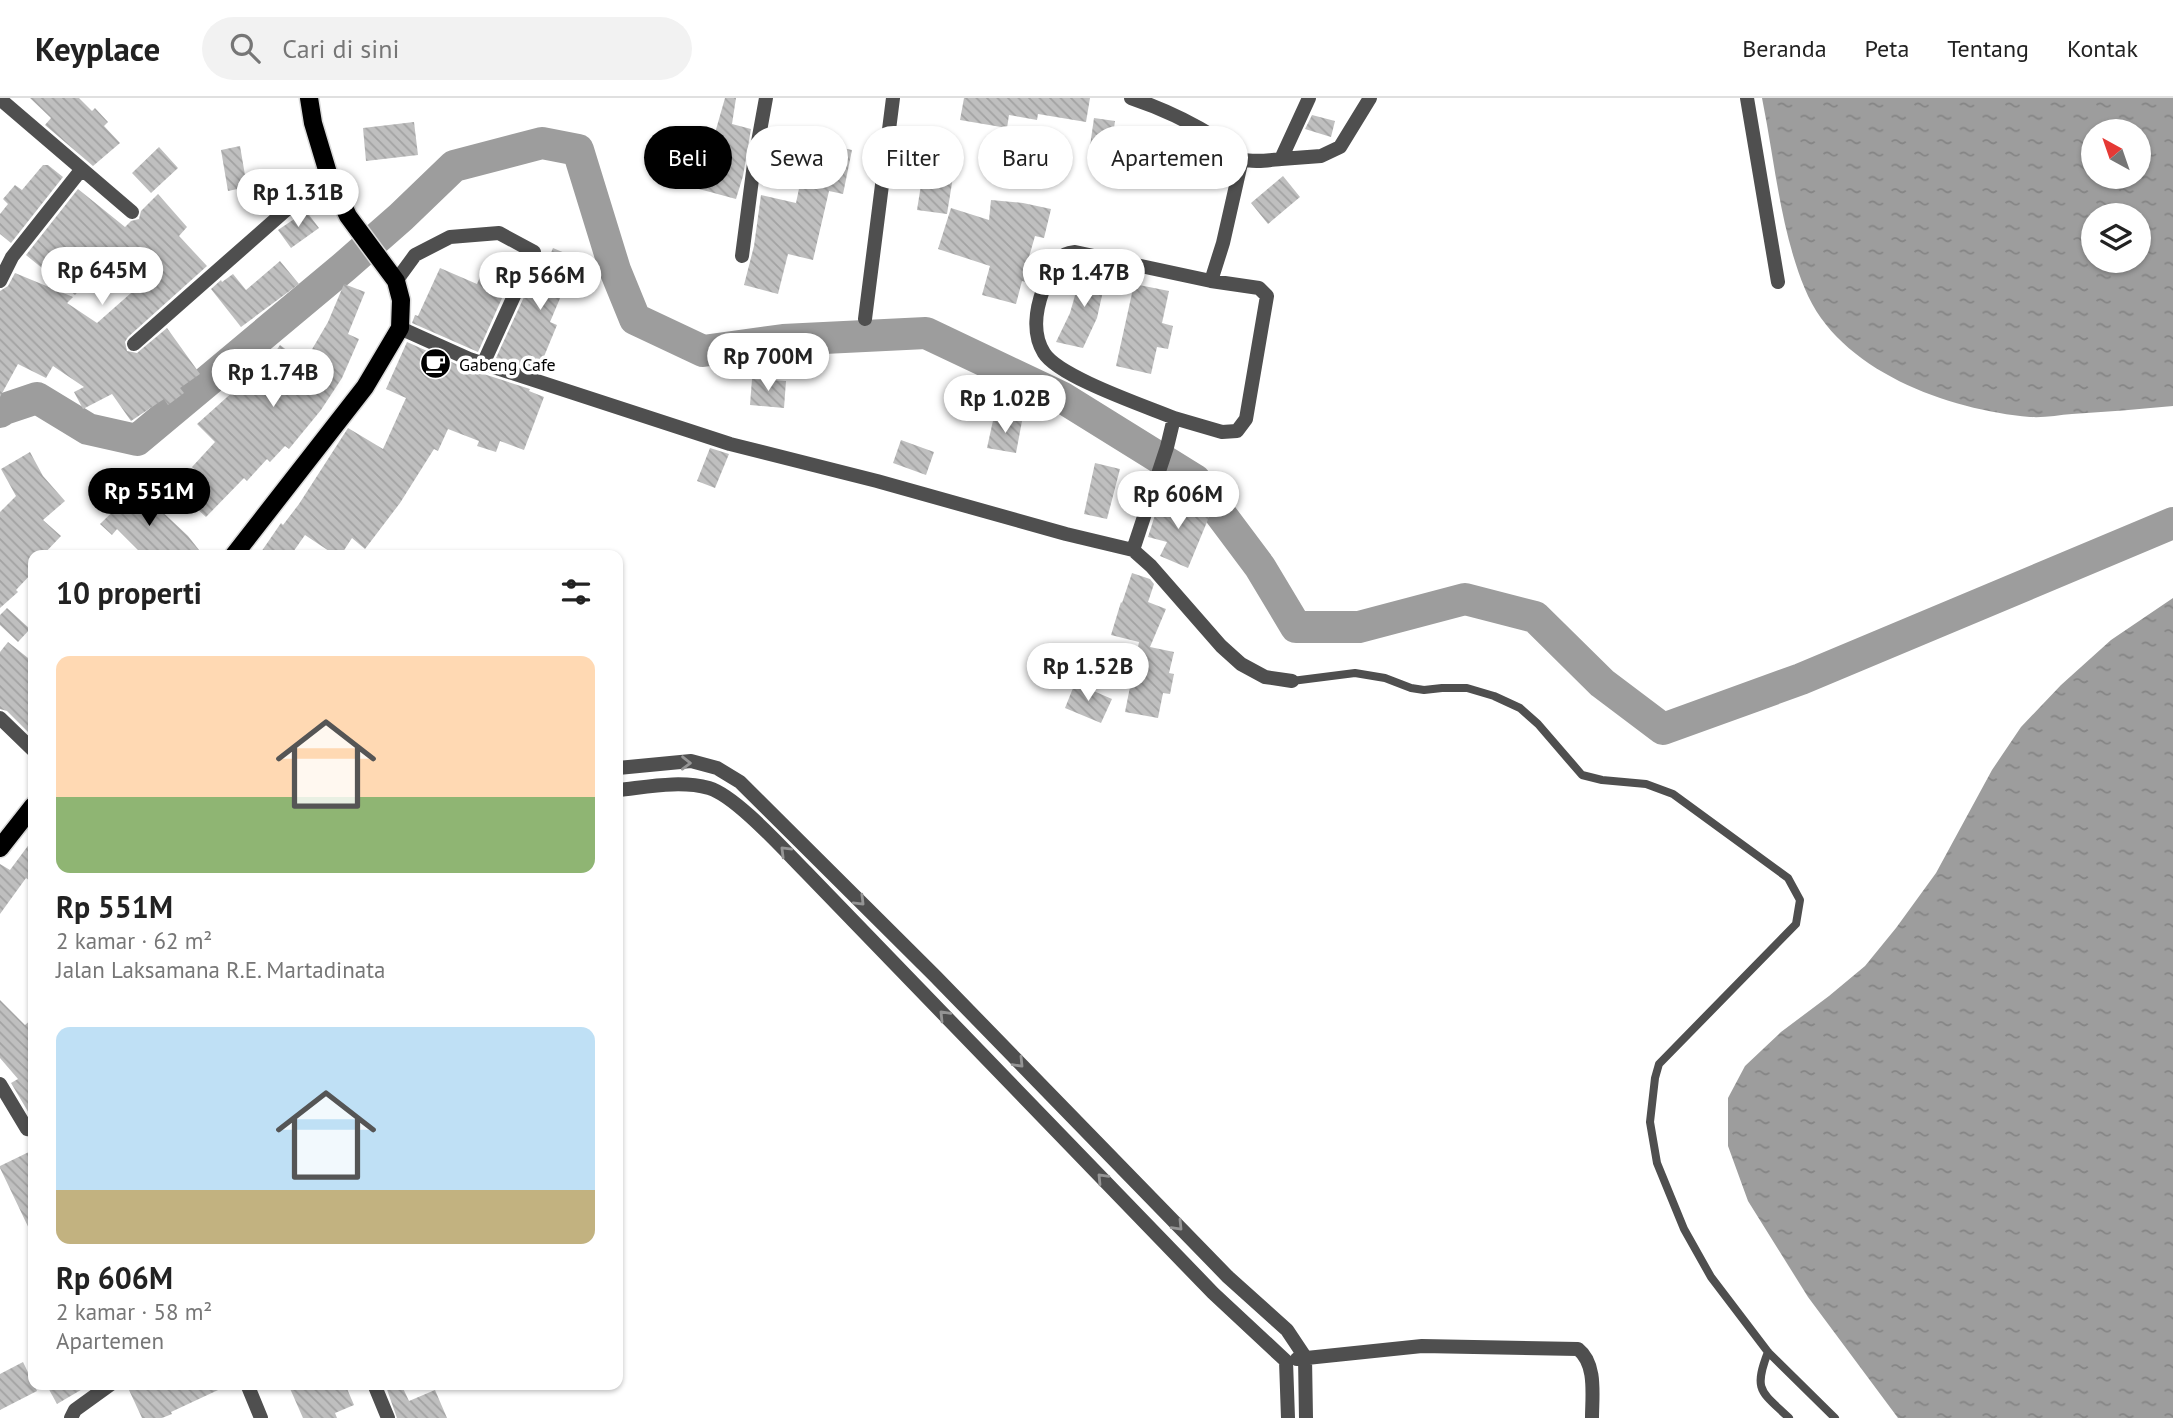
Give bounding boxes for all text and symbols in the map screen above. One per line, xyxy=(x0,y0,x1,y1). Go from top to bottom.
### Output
search box xyxy=(202,17,692,80)
text: Keyplace xyxy=(35,27,160,70)
icon: search xyxy=(226,29,264,67)
text: Cari di sini xyxy=(282,32,399,65)
text: Beranda xyxy=(1742,33,1827,64)
text: Peta xyxy=(1865,33,1909,64)
text: Tentang xyxy=(1947,33,2029,64)
text: Kontak xyxy=(2067,33,2138,64)
north arrow xyxy=(2081,119,2151,189)
map controls xyxy=(2081,119,2151,273)
chip: Beli xyxy=(644,126,732,189)
chip: Sewa xyxy=(746,126,848,189)
chip: Filter xyxy=(862,126,964,189)
chip: Baru xyxy=(978,126,1073,189)
chip: Apartemen xyxy=(1087,126,1248,189)
pin: Rp 1.31B xyxy=(226,170,370,229)
text: Rp 1.31B xyxy=(253,177,343,206)
button: layers xyxy=(2081,203,2151,273)
pin: Rp 645M xyxy=(37,248,167,307)
pin: Rp 1.47B xyxy=(1012,250,1156,309)
pin: Rp 566M xyxy=(475,252,605,312)
text: Rp 645M xyxy=(57,255,147,284)
text: Rp 1.47B xyxy=(1039,257,1129,286)
text: Rp 566M xyxy=(495,260,585,289)
pin: Rp 700M xyxy=(703,334,833,393)
text: Rp 700M xyxy=(723,341,813,370)
cafe icon: Gabeng Cafe xyxy=(419,347,453,381)
pin: Rp 1.74B xyxy=(201,350,345,409)
place label: Gabeng Cafe xyxy=(459,353,556,376)
text: Rp 1.74B xyxy=(228,357,318,386)
pin: Rp 1.02B xyxy=(933,376,1077,435)
text: Rp 1.02B xyxy=(960,383,1050,412)
pin: Rp 551M xyxy=(84,468,214,528)
pin: Rp 606M xyxy=(1113,472,1243,531)
text: Rp 551M xyxy=(104,476,194,505)
text: Rp 606M xyxy=(1133,479,1223,508)
text: 10 properti xyxy=(56,573,202,612)
icon: filters xyxy=(557,573,595,611)
pin: Rp 1.52B xyxy=(1016,644,1160,703)
text: Rp 1.52B xyxy=(1043,651,1133,680)
icon: home xyxy=(263,701,389,827)
one-way arrow xyxy=(681,755,692,771)
one-way arrow xyxy=(781,847,794,860)
text: Rp 551M xyxy=(56,887,173,926)
one-way arrow xyxy=(851,892,864,905)
text: 2 kamar · 62 m² xyxy=(56,926,212,955)
text: Jalan Laksamana R.E. Martadinata xyxy=(56,955,385,984)
one-way arrow xyxy=(939,1010,952,1023)
one-way arrow xyxy=(1011,1054,1024,1067)
icon: home xyxy=(263,1072,389,1198)
one-way arrow xyxy=(1098,1174,1110,1186)
one-way arrow xyxy=(1170,1217,1183,1230)
text: Rp 606M xyxy=(56,1258,173,1297)
text: 2 kamar · 58 m² xyxy=(56,1297,212,1326)
text: Apartemen xyxy=(56,1326,164,1355)

